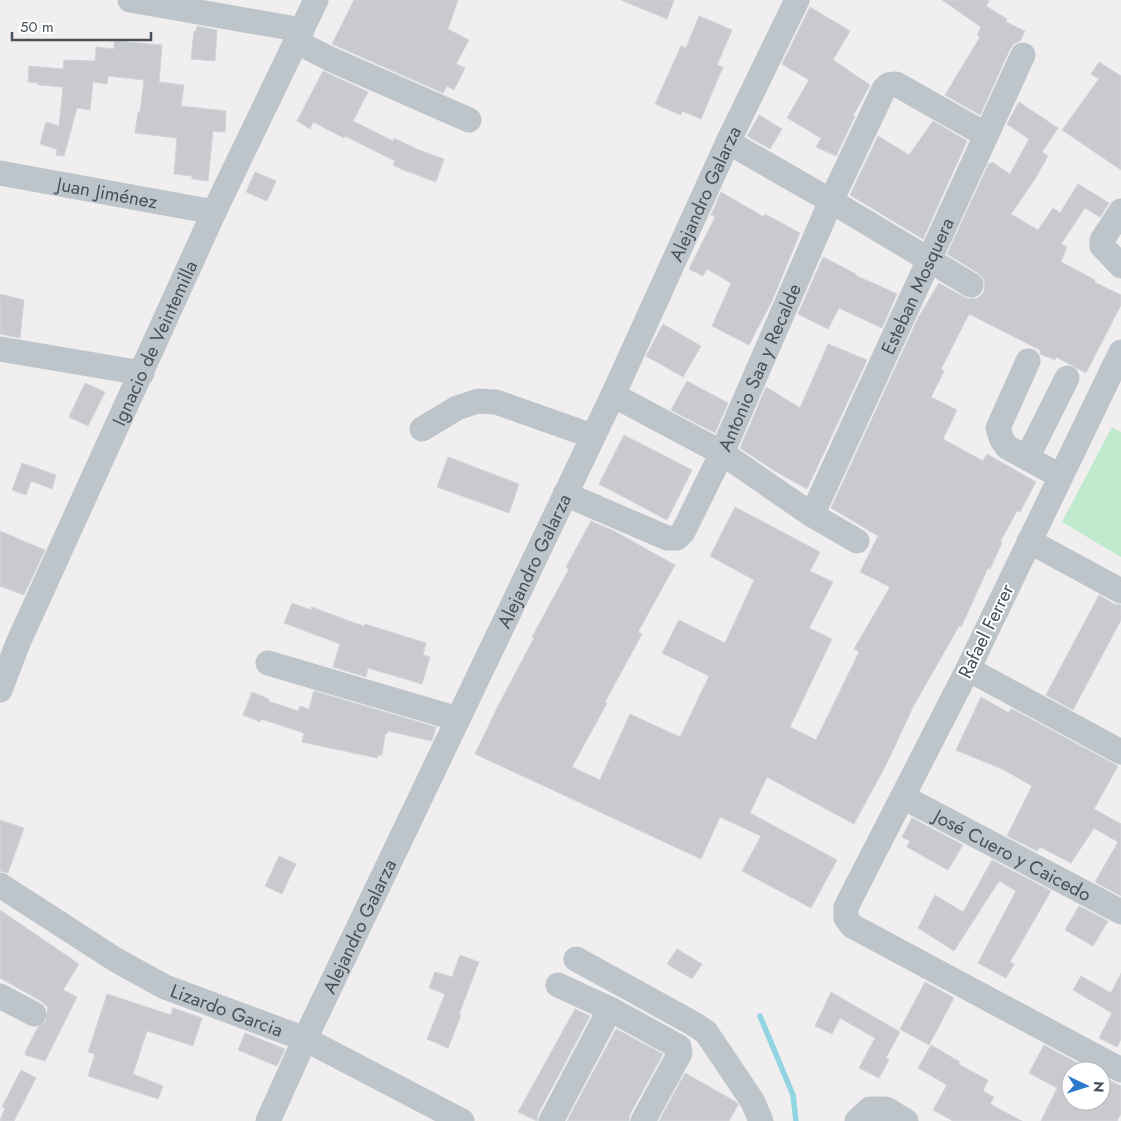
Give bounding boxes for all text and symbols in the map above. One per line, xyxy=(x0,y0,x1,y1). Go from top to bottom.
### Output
scale bar xyxy=(12,10,151,42)
text: 50 m xyxy=(20,16,54,38)
street label: Alejandro Galarza xyxy=(662,121,747,266)
street label: Juan Jiménez xyxy=(52,170,160,215)
street label: Esteban Mosquera xyxy=(874,213,960,359)
street label: Ignacio de Veintemilla xyxy=(105,256,204,430)
street label: Antonio Saa y Recalde xyxy=(711,279,807,456)
street label: Alejandro Galarza xyxy=(490,489,577,633)
street label: Rafael Ferrer xyxy=(952,579,1021,683)
street label: José Cuero y Caicedo xyxy=(927,801,1096,908)
street label: Alejandro Galarza xyxy=(315,854,403,998)
street label: Lizardo Garcia xyxy=(167,977,287,1043)
north arrow xyxy=(1061,1061,1111,1111)
text: N xyxy=(1089,1081,1109,1093)

